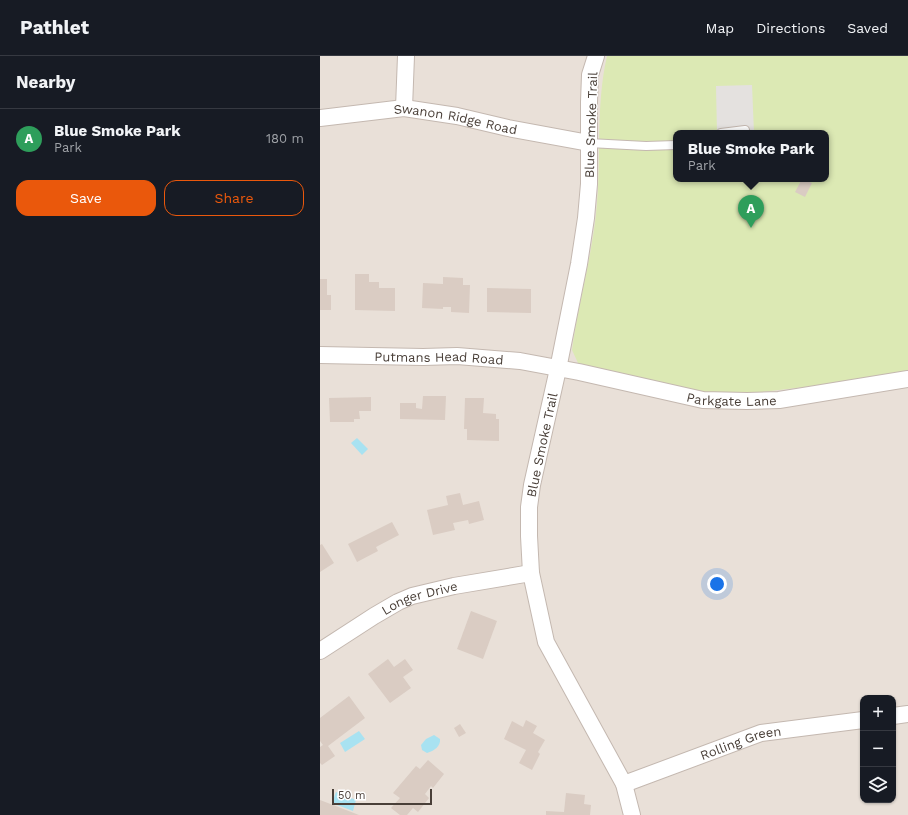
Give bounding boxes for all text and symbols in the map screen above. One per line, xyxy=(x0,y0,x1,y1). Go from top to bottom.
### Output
text: Pathlet xyxy=(20,16,89,39)
text: Map xyxy=(706,20,734,36)
text: Directions xyxy=(756,20,825,36)
text: Saved xyxy=(847,20,888,36)
text: Nearby xyxy=(16,72,75,92)
street label: Blue Smoke Trail xyxy=(582,72,600,178)
street label: Swanon Ridge Road xyxy=(393,100,518,137)
text: Blue Smoke Park xyxy=(54,122,181,140)
popup xyxy=(673,130,829,182)
text: A xyxy=(25,131,33,146)
text: 180 m xyxy=(266,131,304,146)
text: Park xyxy=(54,140,82,155)
text: Blue Smoke Park xyxy=(688,140,814,158)
text: Park xyxy=(688,158,716,173)
button: Save xyxy=(16,180,156,216)
button: Share xyxy=(164,180,304,216)
pin: A xyxy=(738,195,764,228)
street label: Putmans Head Road xyxy=(374,348,504,367)
street label: Parkgate Lane xyxy=(685,389,777,409)
street label: Blue Smoke Trail xyxy=(524,391,560,499)
your location xyxy=(707,574,727,594)
street label: Longer Drive xyxy=(379,578,459,618)
map controls xyxy=(860,695,896,803)
button: + xyxy=(860,695,896,731)
street label: Rolling Green xyxy=(698,723,782,763)
button: − xyxy=(860,731,896,767)
button: layers xyxy=(860,767,896,803)
scale bar xyxy=(332,787,432,806)
text: 50 m xyxy=(338,789,365,802)

